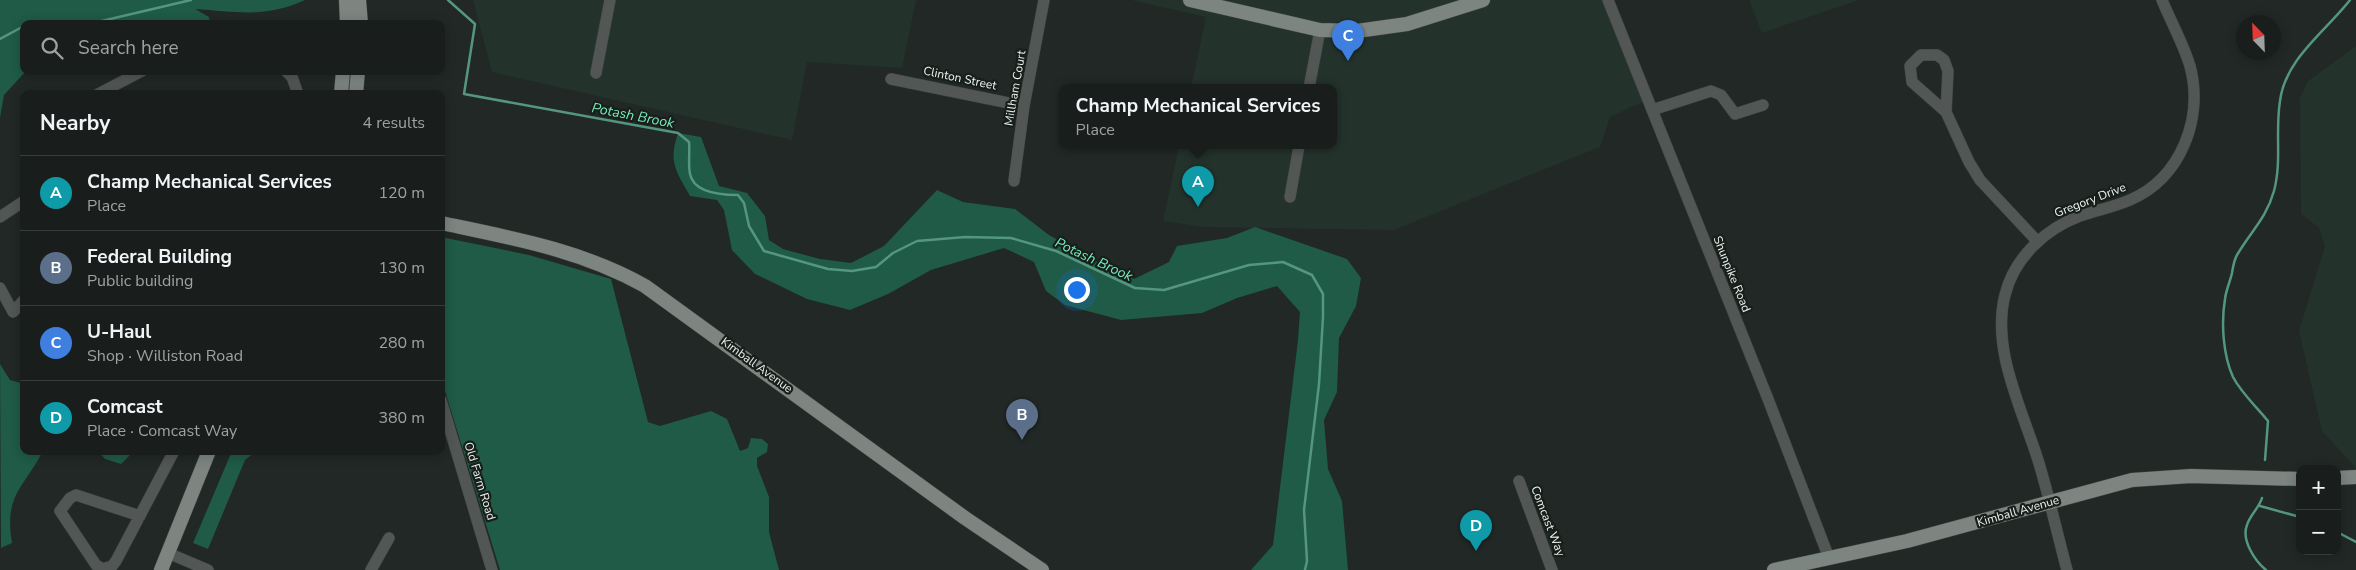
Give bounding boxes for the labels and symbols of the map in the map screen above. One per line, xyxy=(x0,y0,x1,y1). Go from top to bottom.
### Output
north arrow xyxy=(2236,15,2281,60)
pin: C xyxy=(1332,20,1364,61)
street label: Millham Court xyxy=(1000,48,1030,127)
street label: Clinton Street xyxy=(922,62,999,94)
water label: Potash Brook xyxy=(590,98,677,133)
pin: A xyxy=(1182,166,1214,207)
street label: Gregory Drive xyxy=(2052,179,2128,221)
water label: Potash Brook xyxy=(1052,233,1137,286)
street label: Shunpike Road xyxy=(1709,234,1755,314)
your location xyxy=(1064,277,1090,303)
street label: Kimball Avenue xyxy=(718,334,796,396)
pin: B xyxy=(1006,399,1038,440)
street label: Old Farm Road xyxy=(461,440,499,522)
street label: Comcast Way xyxy=(1527,483,1569,559)
street label: Kimball Avenue xyxy=(1975,492,2061,530)
pin: D xyxy=(1460,510,1492,551)

